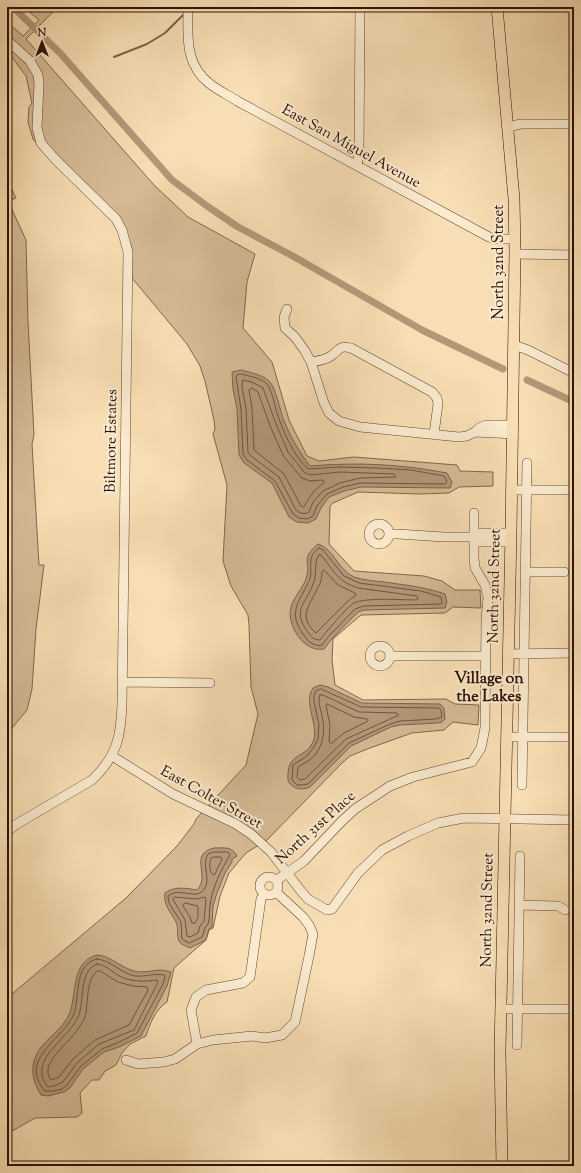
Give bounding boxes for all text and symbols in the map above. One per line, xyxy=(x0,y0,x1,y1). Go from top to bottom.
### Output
north arrow xyxy=(22,22,62,62)
text: N xyxy=(37,25,47,41)
street label: East San Miguel Avenue xyxy=(277,100,425,194)
street label: North 32nd Street xyxy=(489,205,510,319)
street label: Biltmore Estates xyxy=(101,389,123,493)
street label: North 32nd Street xyxy=(483,528,507,644)
district label: Village on the Lakes xyxy=(454,668,524,709)
street label: East Colter Street xyxy=(156,761,266,835)
street label: North 31st Place xyxy=(271,786,361,870)
street label: North 32nd Street xyxy=(476,852,500,968)

